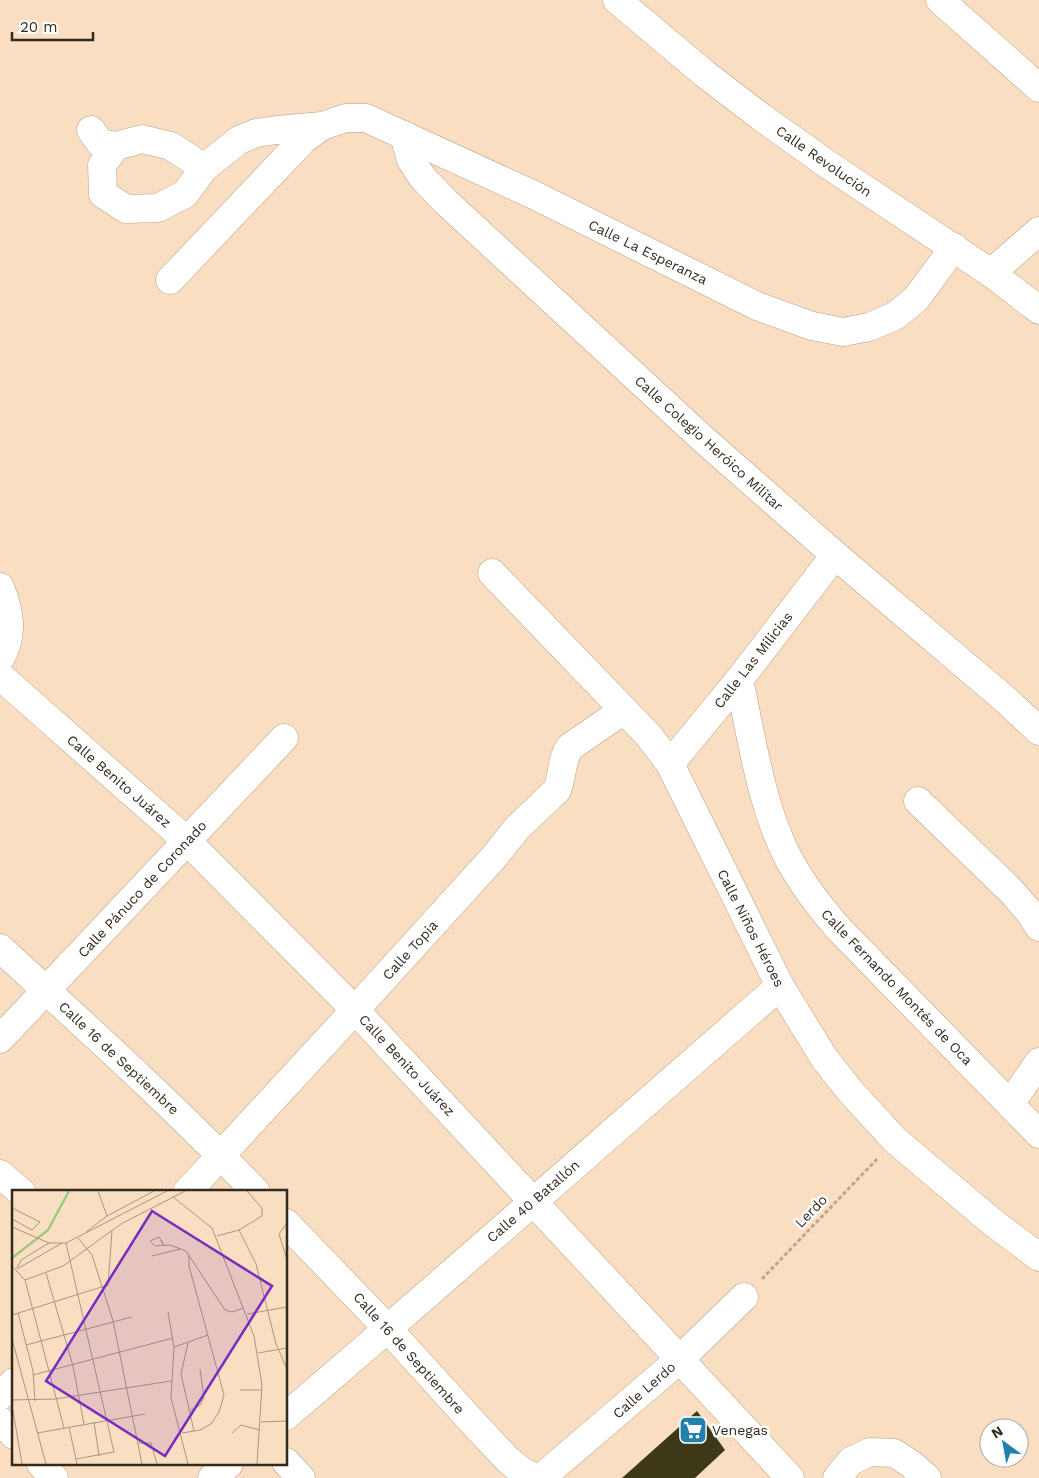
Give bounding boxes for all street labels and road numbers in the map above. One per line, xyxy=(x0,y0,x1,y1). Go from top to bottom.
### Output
street label: Calle Revolución xyxy=(773,122,875,200)
street label: Calle La Esperanza xyxy=(586,216,710,288)
street label: Calle Colegio Heróico Militar xyxy=(632,372,787,514)
street label: Calle Las Milicias xyxy=(710,609,796,711)
street label: Calle Benito Juárez xyxy=(64,731,174,831)
street label: Calle Pánuco de Coronado xyxy=(74,817,210,961)
street label: Calle Niños Héroes xyxy=(714,867,788,989)
street label: Calle Fernando Montés de Oca xyxy=(818,906,976,1068)
street label: Calle Topia xyxy=(379,917,441,983)
street label: Calle 16 de Septiembre xyxy=(56,998,182,1118)
street label: Calle Benito Juárez xyxy=(356,1011,458,1119)
street label: Calle 40 Batallón xyxy=(484,1157,582,1245)
street label: Lerdo xyxy=(792,1191,830,1231)
street label: Calle 16 de Septiembre xyxy=(350,1289,468,1417)
street label: Calle Lerdo xyxy=(609,1358,679,1422)

